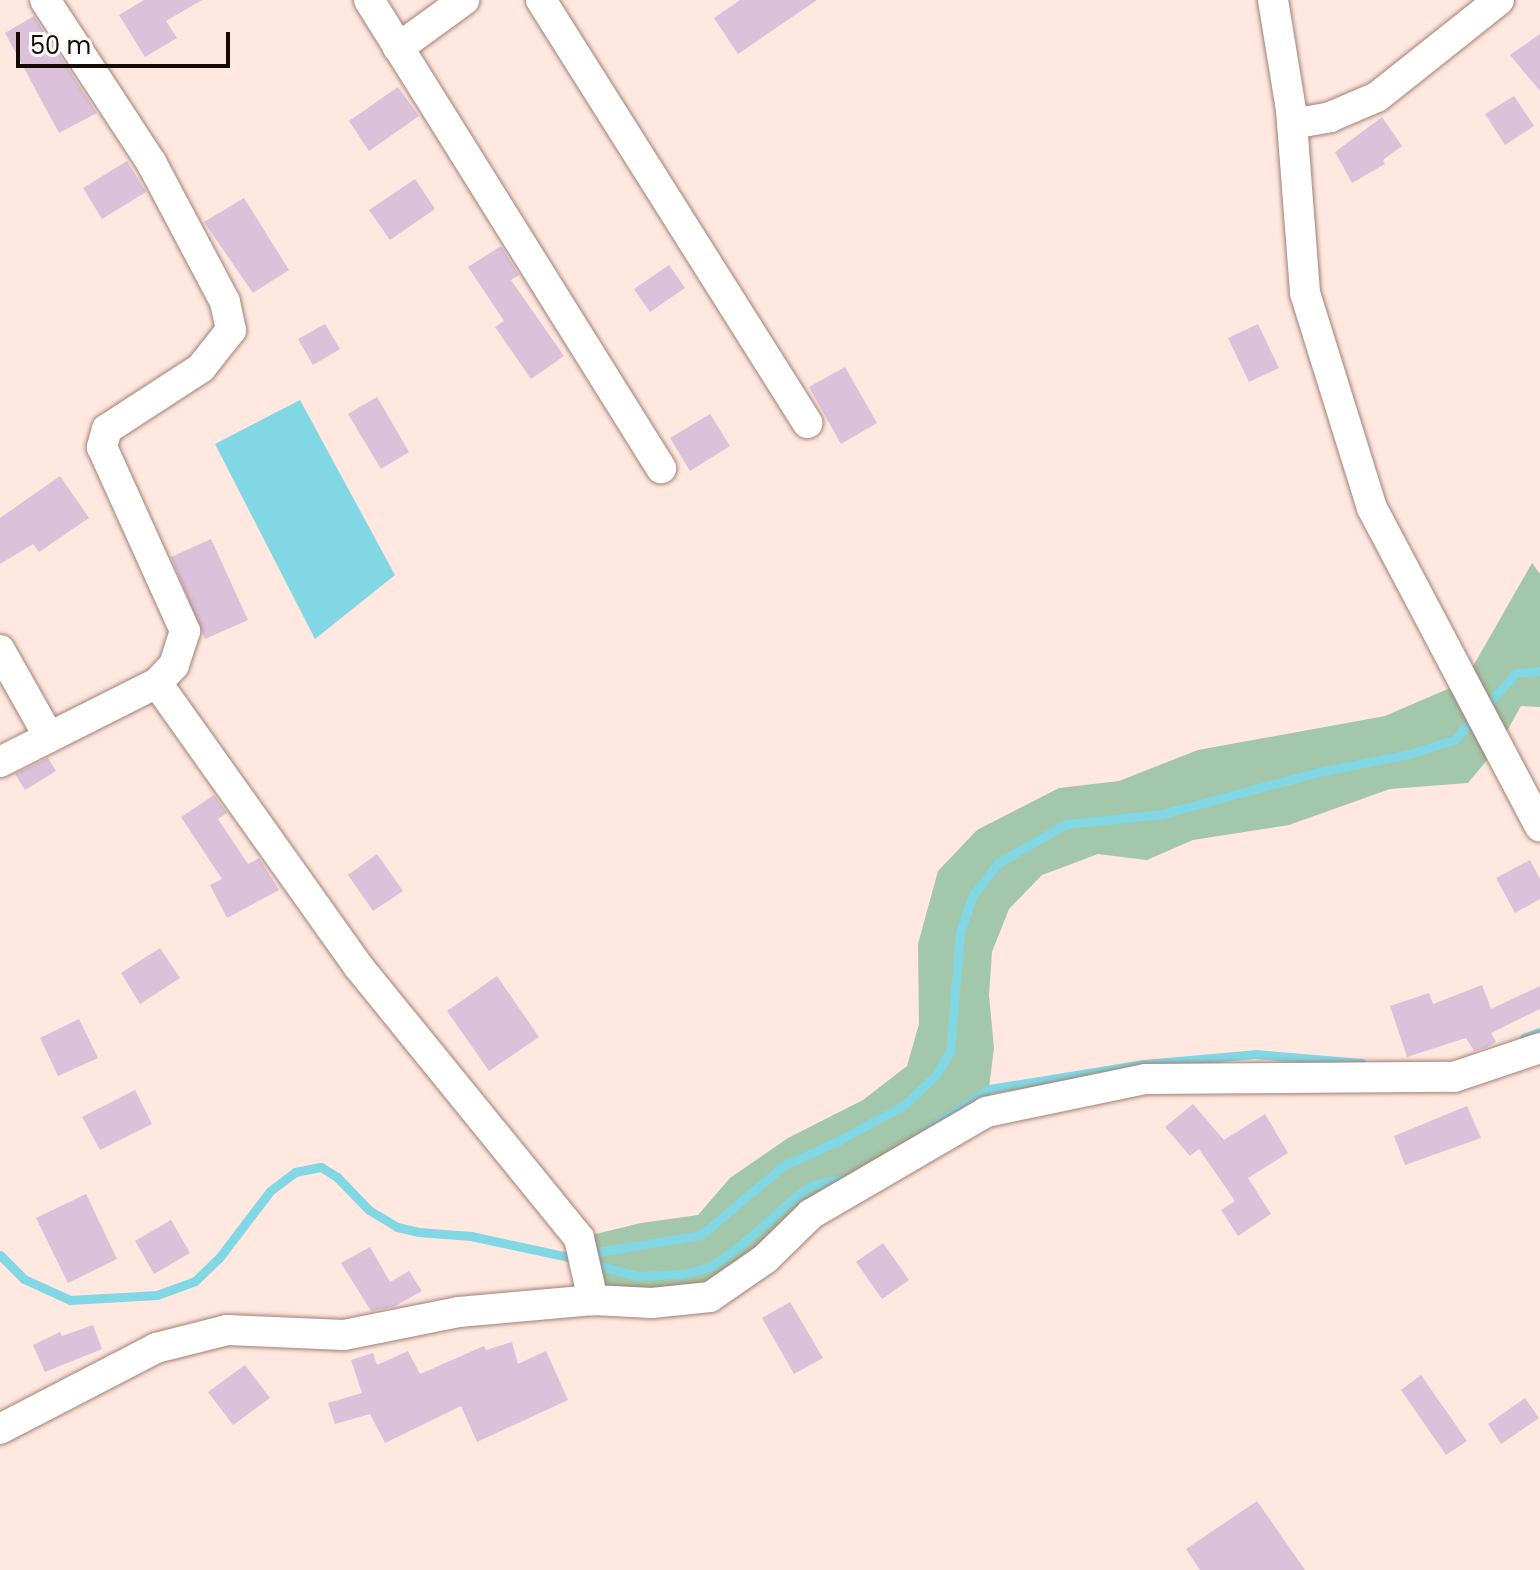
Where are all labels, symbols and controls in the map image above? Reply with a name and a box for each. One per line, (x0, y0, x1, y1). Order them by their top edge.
scale bar (20, 16, 234, 66)
text: 50 m (30, 29, 91, 62)

